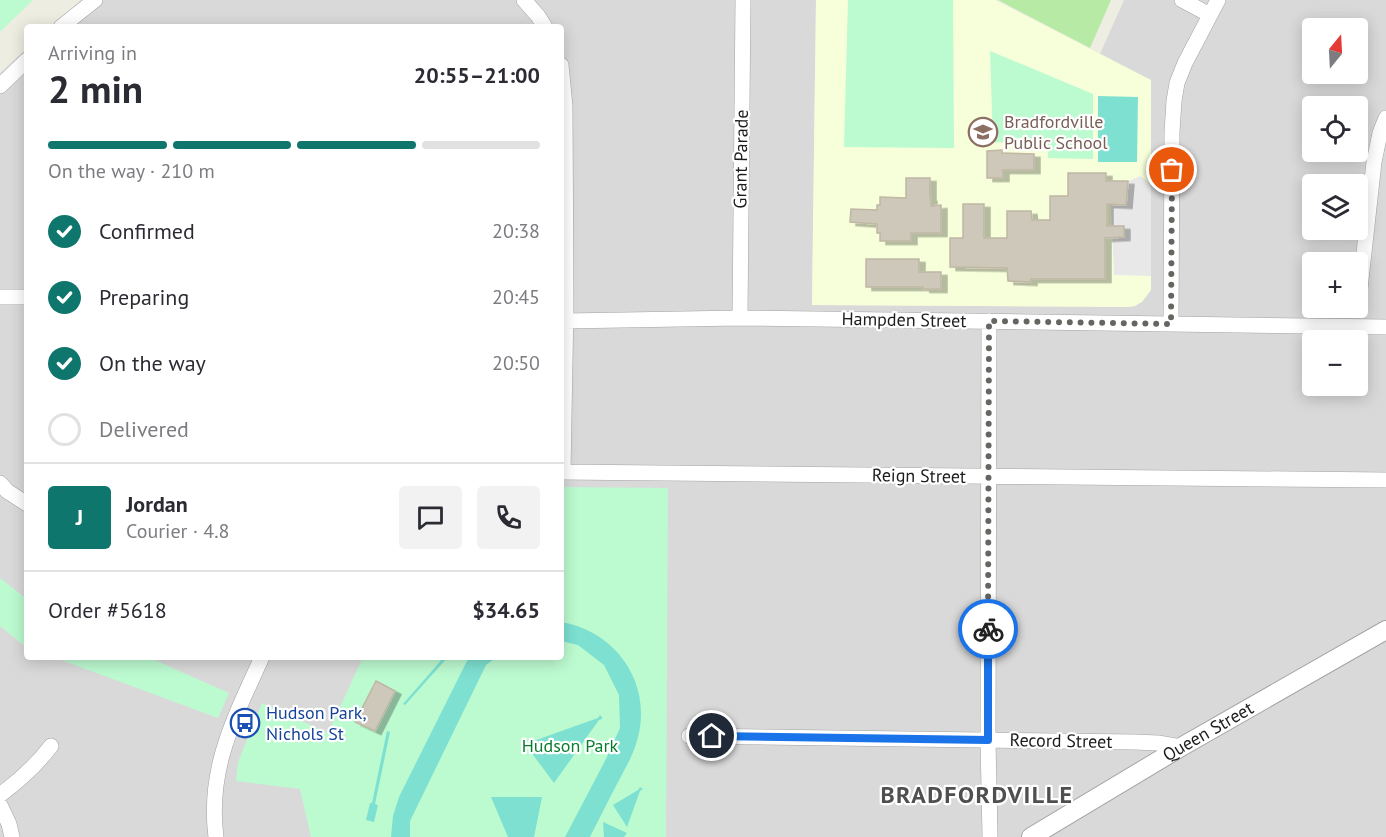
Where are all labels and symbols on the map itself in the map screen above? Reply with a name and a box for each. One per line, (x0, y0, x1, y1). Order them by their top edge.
north arrow (1302, 18, 1368, 84)
street label: Grant Parade (728, 109, 753, 209)
place label: Bradfordville Public School (1004, 110, 1108, 154)
school or university icon: Bradfordville Public School (967, 116, 999, 148)
pin (1146, 144, 1197, 195)
street label: Hampden Street (841, 307, 967, 332)
street label: Reign Street (872, 463, 966, 488)
courier (958, 599, 1018, 659)
street label: Queen Street (1158, 696, 1257, 766)
place label: Hudson Park, Nichols St (266, 701, 367, 745)
bus stop icon: Hudson Park, Nichols St (229, 707, 261, 739)
pin (686, 710, 737, 761)
street label: Record Street (1009, 728, 1113, 753)
park label: Hudson Park (522, 734, 619, 757)
district label: BRADFORDVILLE (880, 779, 1074, 810)

